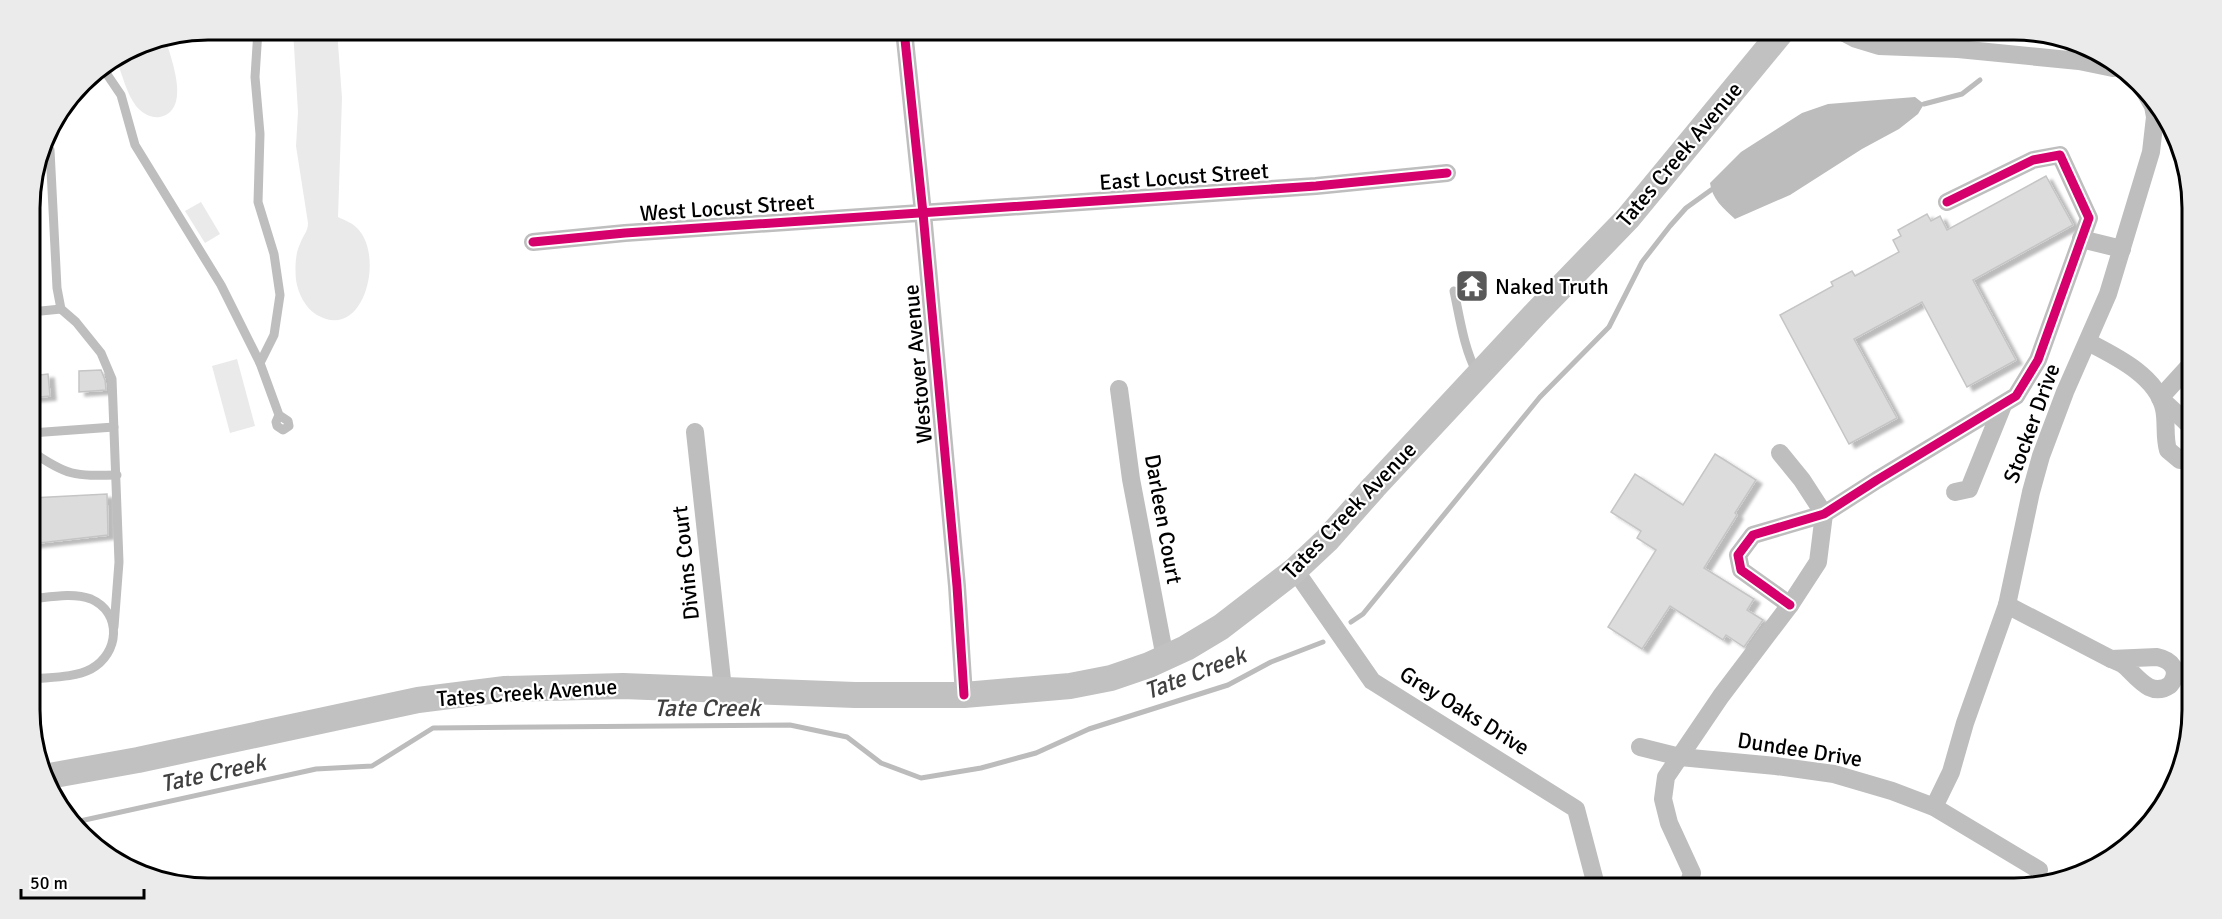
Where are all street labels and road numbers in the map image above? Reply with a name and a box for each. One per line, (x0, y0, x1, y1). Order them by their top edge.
street label: Tates Creek Avenue (1611, 76, 1748, 232)
street label: East Locust Street (1098, 157, 1270, 196)
street label: West Locust Street (639, 188, 816, 227)
street label: Westover Avenue (897, 283, 938, 445)
street label: Stocker Drive (1997, 360, 2066, 487)
street label: Tates Creek Avenue (1277, 436, 1422, 585)
street label: Darleen Court (1139, 452, 1188, 586)
street label: Divins Court (666, 504, 705, 622)
street label: Grey Oaks Drive (1395, 660, 1535, 761)
street label: Tates Creek Avenue (436, 673, 618, 712)
street label: Dundee Drive (1736, 726, 1864, 773)

